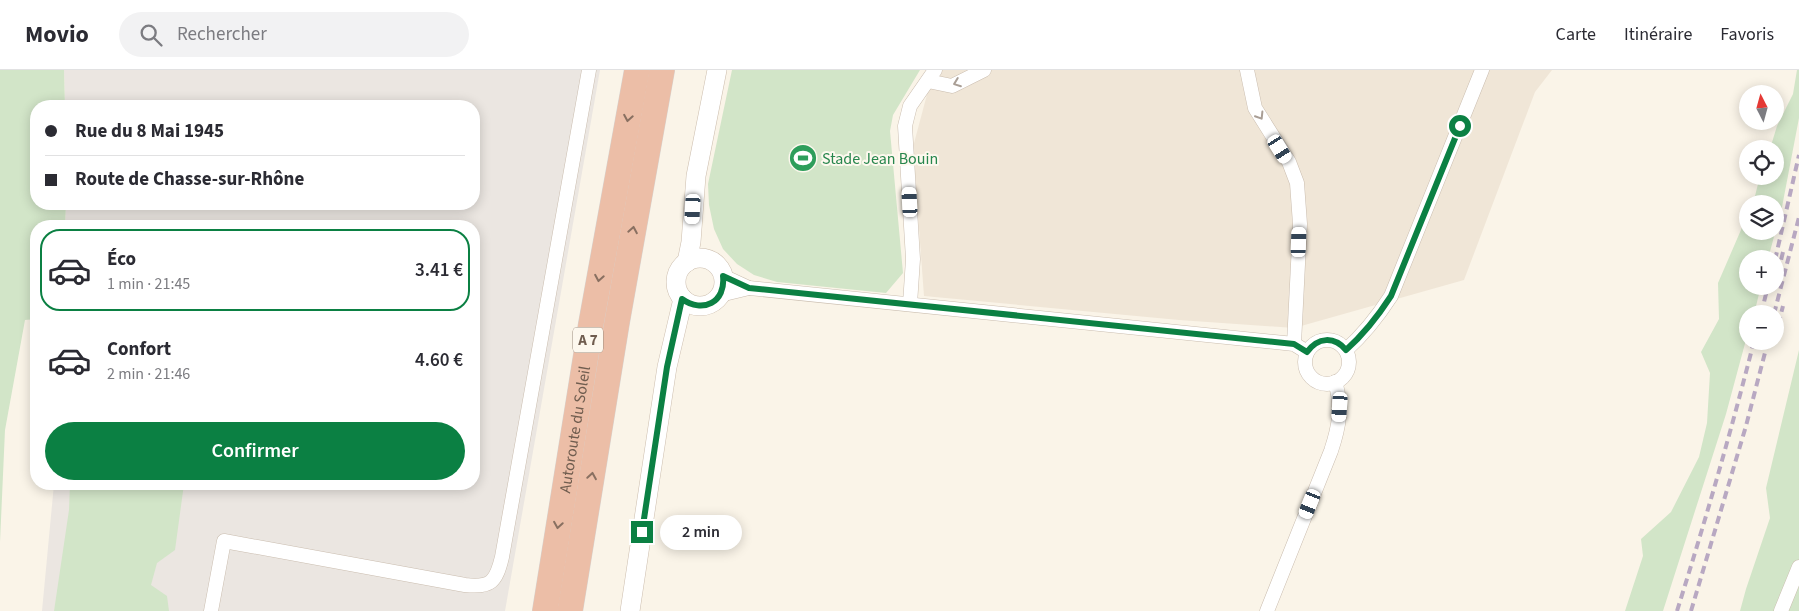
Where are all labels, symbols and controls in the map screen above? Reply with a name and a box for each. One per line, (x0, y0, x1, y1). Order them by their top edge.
search box (119, 12, 469, 57)
text: Movio (25, 17, 89, 52)
icon: search (137, 21, 165, 49)
text: Rechercher (177, 21, 267, 48)
text: Carte (1556, 22, 1596, 47)
text: Itinéraire (1624, 22, 1692, 47)
text: Favoris (1720, 22, 1774, 47)
one-way arrow (953, 77, 962, 87)
north arrow (1739, 85, 1784, 130)
map controls (1739, 85, 1784, 350)
one-way arrow (1254, 111, 1263, 120)
one-way arrow (623, 114, 633, 122)
route start (1449, 115, 1471, 137)
text: Rue du 8 Mai 1945 (75, 118, 224, 145)
car (1265, 132, 1294, 166)
button: locate (1739, 140, 1784, 185)
sports icon: Stade Jean Bouin (788, 143, 818, 173)
place label: Stade Jean Bouin (822, 148, 938, 170)
text: Route de Chasse-sur-Rhône (75, 166, 304, 193)
car (901, 187, 918, 217)
car (684, 194, 701, 224)
button: layers (1739, 195, 1784, 240)
one-way arrow (628, 226, 638, 234)
car (1290, 227, 1307, 257)
text: Éco (107, 246, 136, 273)
icon: car (47, 248, 92, 293)
button: + (1739, 250, 1784, 295)
text: 3.41 € (415, 257, 463, 284)
text: 1 min · 21:45 (107, 273, 190, 295)
one-way arrow (594, 273, 604, 282)
button: − (1739, 305, 1784, 350)
road number: A 7 (573, 328, 603, 352)
text: Confort (107, 336, 171, 363)
icon: car (47, 338, 92, 383)
text: 4.60 € (415, 347, 463, 374)
text: 2 min · 21:46 (107, 363, 190, 385)
street label: Autoroute du Soleil (554, 364, 596, 495)
car (1331, 392, 1348, 422)
button: Confirmer (45, 422, 465, 480)
one-way arrow (586, 472, 597, 480)
car (1297, 487, 1322, 521)
callout: 2 min (660, 514, 742, 550)
one-way arrow (554, 520, 564, 529)
route end (631, 521, 653, 543)
text: 2 min (682, 521, 720, 543)

